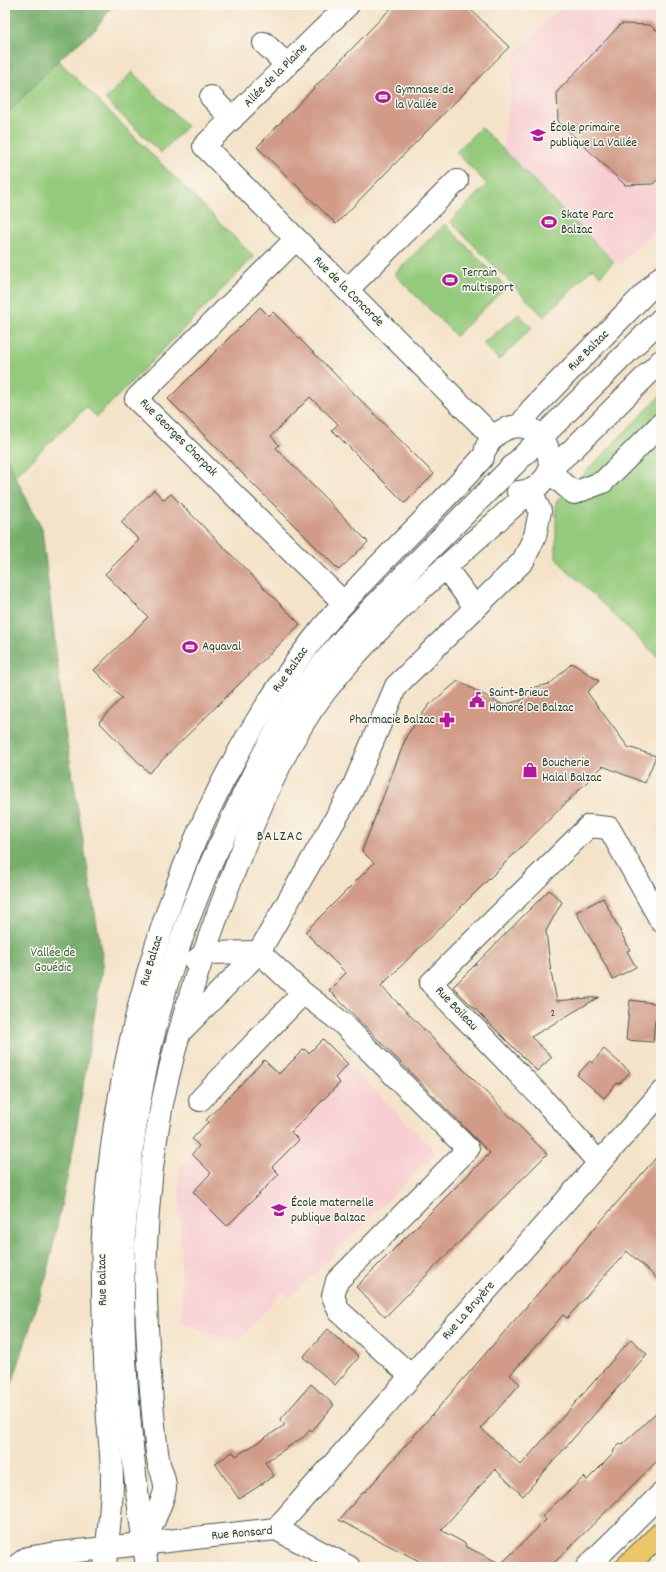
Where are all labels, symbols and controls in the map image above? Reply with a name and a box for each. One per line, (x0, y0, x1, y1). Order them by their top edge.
street label: Allée de la Plaine (240, 39, 313, 112)
place label: Gymnase de la Vallée (395, 81, 454, 115)
sports icon: Gymnase de la Vallée (374, 88, 392, 106)
place label: École primaire publique La Vallée (550, 119, 637, 153)
school or university icon: École primaire publique La Vallée (529, 126, 547, 144)
place label: Skate Parc Balzac (561, 206, 614, 240)
sports icon: Skate Parc Balzac (540, 213, 558, 231)
street label: Rue de la Concorde (308, 252, 388, 332)
place label: Terrain multisport (462, 264, 514, 298)
sports icon: Terrain multisport (441, 271, 459, 289)
street label: Rue Balzac (564, 326, 614, 376)
street label: Rue Georges Charpak (134, 394, 222, 482)
sports icon: Aquaval (181, 638, 199, 656)
place label: Aquaval (202, 638, 241, 657)
street label: Rue Balzac (268, 643, 314, 697)
place label: Saint-Brieuc Honoré De Balzac (489, 684, 574, 718)
public building icon: Saint-Brieuc Honoré De Balzac (468, 691, 486, 709)
place label: Pharmacie Balzac (349, 711, 435, 730)
pharmacy icon: Pharmacie Balzac (438, 711, 456, 729)
place label: Boucherie Halal Balzac (542, 754, 602, 788)
shop icon: Boucherie Halal Balzac (521, 761, 539, 779)
district label: BALZAC (257, 827, 303, 847)
street label: Rue Balzac (135, 933, 169, 989)
park label: Vallée de Gouédic (31, 944, 76, 978)
street label: Rue Boileau (430, 982, 482, 1036)
house number: 2 (551, 1006, 556, 1022)
place label: École maternelle publique Balzac (291, 1194, 374, 1228)
school or university icon: École maternelle publique Balzac (270, 1201, 288, 1219)
street label: Rue Balzac (93, 1254, 113, 1306)
street label: Rue La Bruyère (438, 1277, 500, 1345)
street label: Rue Ronsard (211, 1522, 273, 1546)

